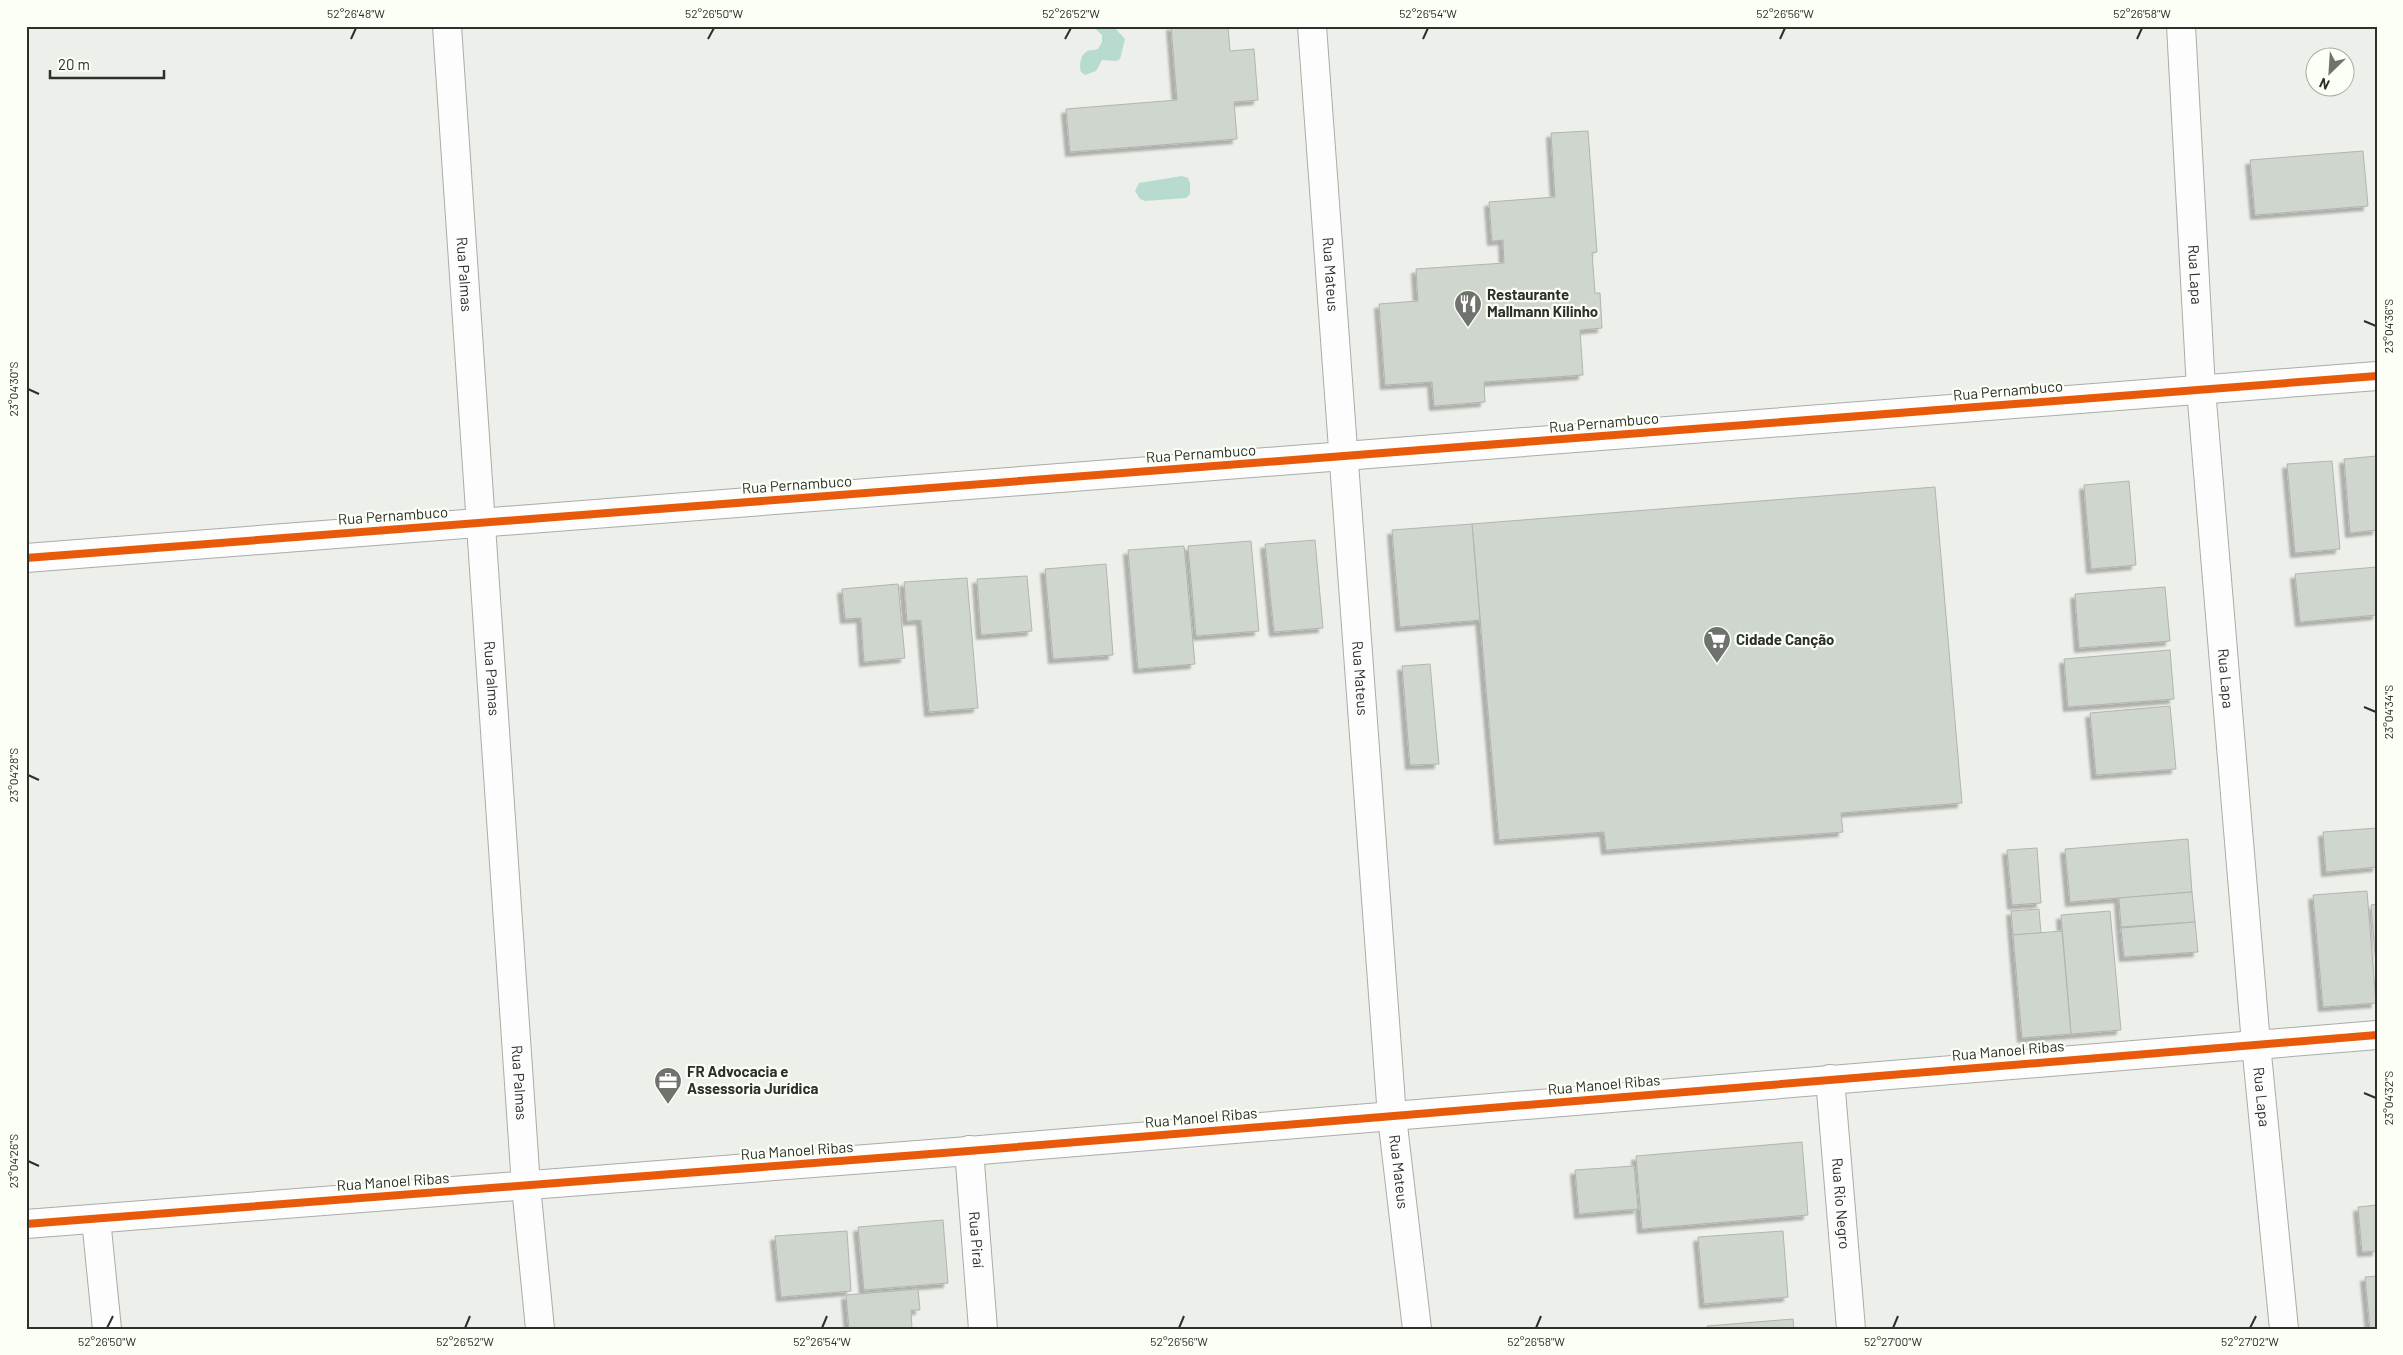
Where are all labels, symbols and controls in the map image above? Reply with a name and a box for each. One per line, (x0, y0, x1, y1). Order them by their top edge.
text: 52°26'48"W (327, 6, 385, 20)
text: 52°26'50"W (685, 6, 743, 20)
text: 52°26'52"W (1042, 6, 1100, 20)
text: 52°26'54"W (1399, 6, 1457, 20)
text: 52°26'56"W (1756, 6, 1814, 20)
text: 52°26'58"W (2113, 6, 2171, 20)
scale bar (50, 48, 164, 80)
north arrow (2306, 48, 2356, 98)
text: 20 m (58, 55, 90, 73)
text: N (2316, 75, 2332, 94)
street label: Rua Palmas (453, 236, 476, 312)
street label: Rua Mateus (1319, 236, 1343, 312)
street label: Rua Lapa (2185, 244, 2206, 305)
place label: Restaurante Mallmann Kilinho (1487, 285, 1598, 320)
restaurant icon: Restaurante Mallmann Kilinho (1453, 289, 1483, 328)
text: 23°04'36"S (2381, 299, 2395, 353)
text: 23°04'30"S (6, 361, 20, 417)
street label: Rua Pernambuco (1952, 376, 2064, 404)
street label: Rua Pernambuco (1548, 408, 1660, 436)
street label: Rua Pernambuco (1145, 440, 1257, 466)
street label: Rua Pernambuco (741, 471, 853, 497)
street label: Rua Pernambuco (337, 502, 449, 528)
supermarket icon: Cidade Canção (1702, 625, 1732, 664)
place label: Cidade Canção (1736, 630, 1834, 648)
street label: Rua Palmas (481, 640, 504, 717)
street label: Rua Mateus (1349, 640, 1373, 716)
street label: Rua Lapa (2215, 648, 2238, 709)
text: 23°04'34"S (2381, 685, 2395, 739)
text: 23°04'28"S (6, 748, 20, 802)
street label: Rua Manoel Ribas (1951, 1036, 2065, 1064)
street label: Rua Palmas (508, 1044, 531, 1121)
place label: FR Advocacia e Assessoria Jurídica (687, 1062, 818, 1097)
office icon: FR Advocacia e Assessoria Jurídica (653, 1066, 683, 1105)
street label: Rua Lapa (2250, 1066, 2274, 1128)
street label: Rua Manoel Ribas (1547, 1070, 1661, 1098)
text: 23°04'32"S (2381, 1071, 2395, 1125)
street label: Rua Manoel Ribas (1144, 1103, 1258, 1131)
street label: Rua Mateus (1386, 1133, 1413, 1210)
text: 23°04'26"S (6, 1134, 20, 1188)
street label: Rua Manoel Ribas (740, 1137, 854, 1163)
street label: Rua Rio Negro (1829, 1157, 1854, 1250)
street label: Rua Manoel Ribas (336, 1168, 450, 1194)
street label: Rua Piraí (966, 1211, 988, 1269)
text: 52°26'50"W (78, 1334, 136, 1348)
text: 52°26'52"W (436, 1334, 494, 1348)
text: 52°26'54"W (793, 1334, 851, 1348)
text: 52°26'56"W (1150, 1334, 1208, 1348)
text: 52°26'58"W (1507, 1334, 1565, 1348)
text: 52°27'00"W (1864, 1334, 1923, 1348)
text: 52°27'02"W (2221, 1334, 2279, 1348)

